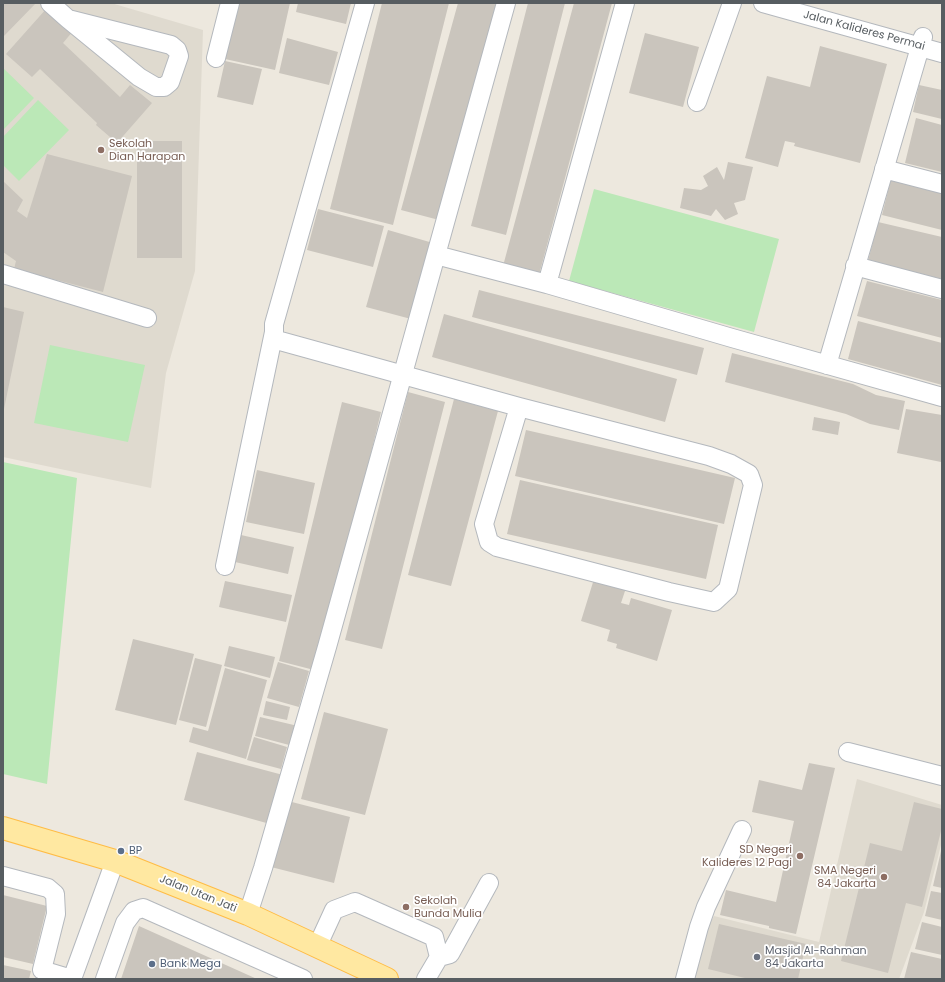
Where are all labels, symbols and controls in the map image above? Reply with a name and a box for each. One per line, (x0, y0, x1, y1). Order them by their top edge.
street label: Jalan Kalideres Permai (802, 8, 926, 54)
place label: Sekolah Dian Harapan (109, 137, 185, 163)
marker: Sekolah Dian Harapan (96, 145, 106, 155)
place label: SD Negeri Kalideres 12 Pagi (702, 843, 792, 869)
place label: BP (129, 844, 142, 858)
marker: BP (116, 846, 126, 856)
marker: SD Negeri Kalideres 12 Pagi (795, 851, 805, 861)
place label: SMA Negeri 84 Jakarta (814, 864, 876, 890)
street label: Jalan Utan Jati (157, 872, 239, 916)
marker: SMA Negeri 84 Jakarta (879, 872, 889, 882)
place label: Sekolah Bunda Mulia (414, 894, 482, 920)
marker: Sekolah Bunda Mulia (401, 902, 411, 912)
place label: Masjid Al-Rahman 84 Jakarta (765, 944, 867, 970)
marker: Masjid Al-Rahman 84 Jakarta (752, 952, 762, 962)
place label: Bank Mega (160, 957, 221, 971)
marker: Bank Mega (147, 959, 157, 969)

